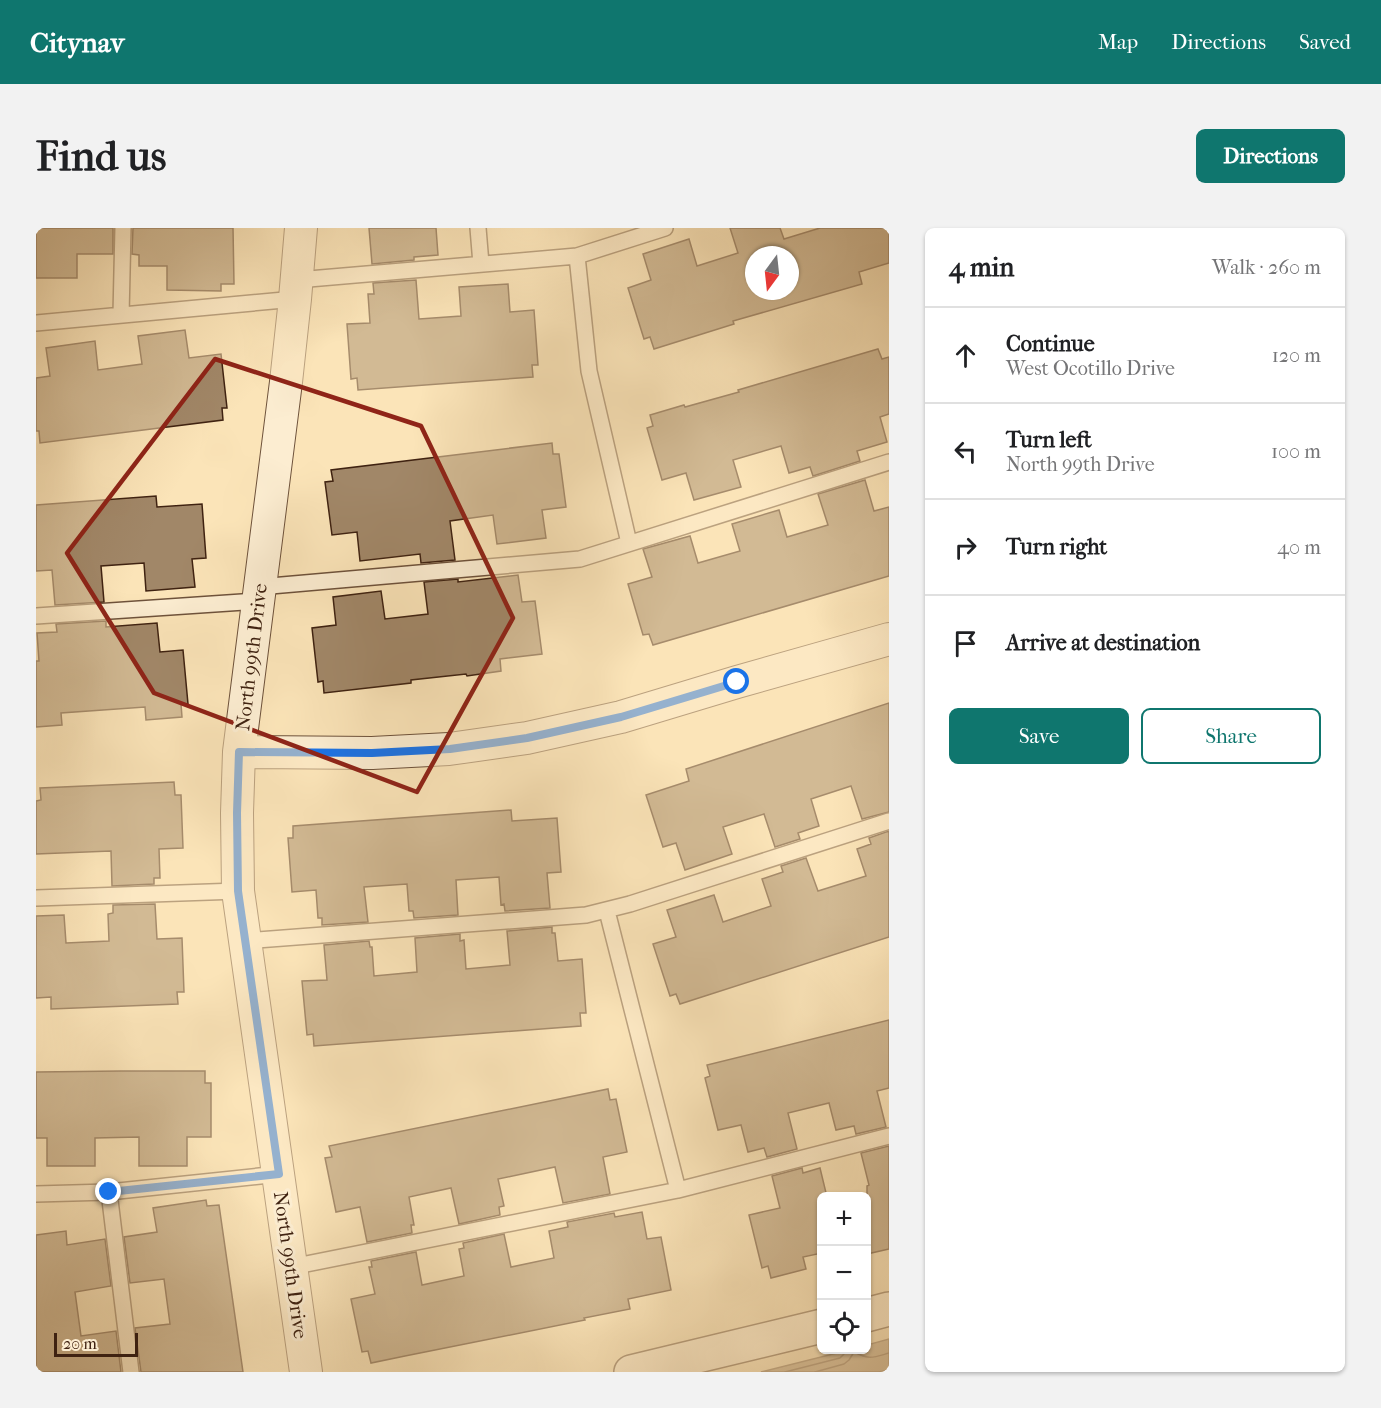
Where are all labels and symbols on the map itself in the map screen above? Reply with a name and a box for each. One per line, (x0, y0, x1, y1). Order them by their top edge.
north arrow (745, 246, 799, 300)
street label: North 99th Drive (231, 582, 272, 732)
route start (723, 668, 749, 694)
route end (95, 1178, 121, 1204)
street label: North 99th Drive (269, 1190, 312, 1340)
scale bar (54, 1330, 138, 1358)

